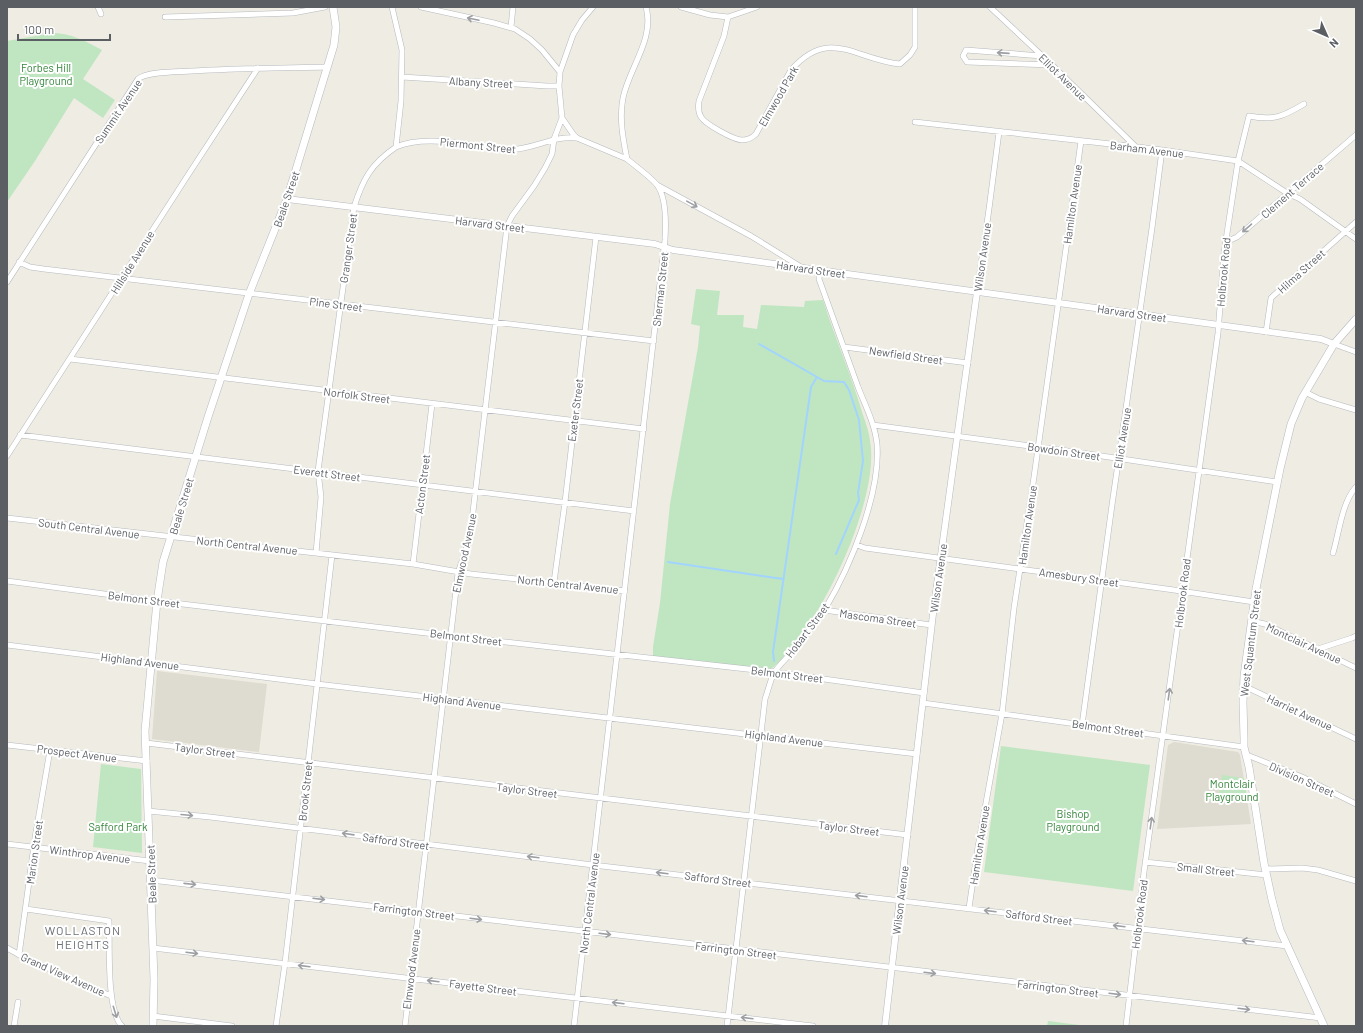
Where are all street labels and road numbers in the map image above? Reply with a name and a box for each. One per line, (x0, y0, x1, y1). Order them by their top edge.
street label: Elliot Avenue (1036, 51, 1090, 103)
street label: Elmwood Park (755, 63, 801, 129)
street label: Albany Street (449, 74, 513, 90)
street label: Summit Avenue (92, 76, 144, 146)
street label: Piermont Street (439, 135, 517, 155)
street label: Barham Avenue (1109, 138, 1185, 160)
street label: Clement Terrace (1258, 159, 1326, 221)
street label: Hamilton Avenue (1060, 163, 1084, 245)
street label: Beale Street (270, 169, 302, 229)
street label: Granger Street (337, 212, 359, 284)
street label: Harvard Street (454, 213, 526, 235)
street label: Wilson Avenue (971, 222, 993, 292)
street label: Hillside Avenue (107, 228, 157, 296)
street label: Holbrook Road (1213, 237, 1233, 307)
street label: Hilma Street (1275, 246, 1327, 296)
street label: Sherman Street (650, 251, 670, 327)
street label: Harvard Street (775, 258, 847, 280)
street label: Pine Street (309, 294, 363, 314)
street label: Harvard Street (1096, 302, 1168, 324)
street label: Newfield Street (868, 343, 944, 367)
street label: Exeter Street (565, 378, 585, 442)
street label: Norfolk Street (323, 384, 391, 406)
street label: Elliot Avenue (1111, 406, 1133, 469)
street label: Bowdoin Street (1027, 439, 1101, 463)
street label: Acton Street (412, 453, 432, 515)
street label: Everett Street (293, 462, 361, 484)
street label: Beale Street (166, 476, 196, 536)
street label: Hamilton Avenue (1015, 484, 1039, 566)
street label: Elmwood Avenue (449, 512, 479, 594)
street label: South Central Avenue (37, 515, 141, 541)
street label: North Central Avenue (196, 533, 298, 557)
street label: Wilson Avenue (927, 543, 949, 613)
street label: Holbrook Road (1171, 558, 1193, 628)
street label: Amesbury Street (1038, 565, 1120, 589)
street label: North Central Avenue (517, 572, 619, 596)
street label: Belmont Street (107, 588, 181, 610)
street label: West Squantum Street (1237, 589, 1263, 697)
street label: Hobart Street (782, 600, 832, 660)
street label: Mascoma Street (839, 606, 917, 630)
street label: Montclair Avenue (1264, 620, 1344, 666)
street label: Belmont Street (429, 626, 503, 648)
street label: Highland Avenue (100, 650, 180, 672)
street label: Belmont Street (750, 663, 824, 685)
street label: Highland Avenue (422, 690, 502, 712)
street label: Harriet Avenue (1265, 691, 1335, 733)
street label: Belmont Street (1071, 717, 1145, 739)
street label: Highland Avenue (744, 727, 824, 749)
street label: Taylor Street (174, 740, 236, 760)
street label: Prospect Avenue (36, 742, 118, 764)
street label: Division Street (1267, 759, 1337, 799)
street label: Brook Street (295, 760, 315, 822)
street label: Taylor Street (496, 780, 558, 800)
street label: Hamilton Avenue (966, 804, 992, 886)
street label: Taylor Street (818, 818, 880, 838)
street label: Marion Street (23, 819, 45, 885)
street label: Safford Street (362, 830, 430, 852)
street label: Winthrop Avenue (49, 843, 131, 865)
street label: Beale Street (143, 844, 159, 904)
street label: North Central Avenue (576, 852, 602, 954)
street label: Small Street (1176, 859, 1236, 879)
street label: Wilson Avenue (889, 865, 911, 935)
street label: Safford Street (684, 868, 752, 890)
street label: Holbrook Road (1128, 879, 1150, 949)
street label: Farrington Street (372, 900, 456, 922)
street label: Safford Street (1005, 906, 1073, 928)
street label: Elmwood Avenue (400, 928, 422, 1010)
street label: Farrington Street (694, 939, 778, 961)
street label: Grand View Avenue (19, 950, 107, 998)
street label: Fayette Street (448, 976, 518, 998)
street label: Farrington Street (1016, 977, 1100, 999)

